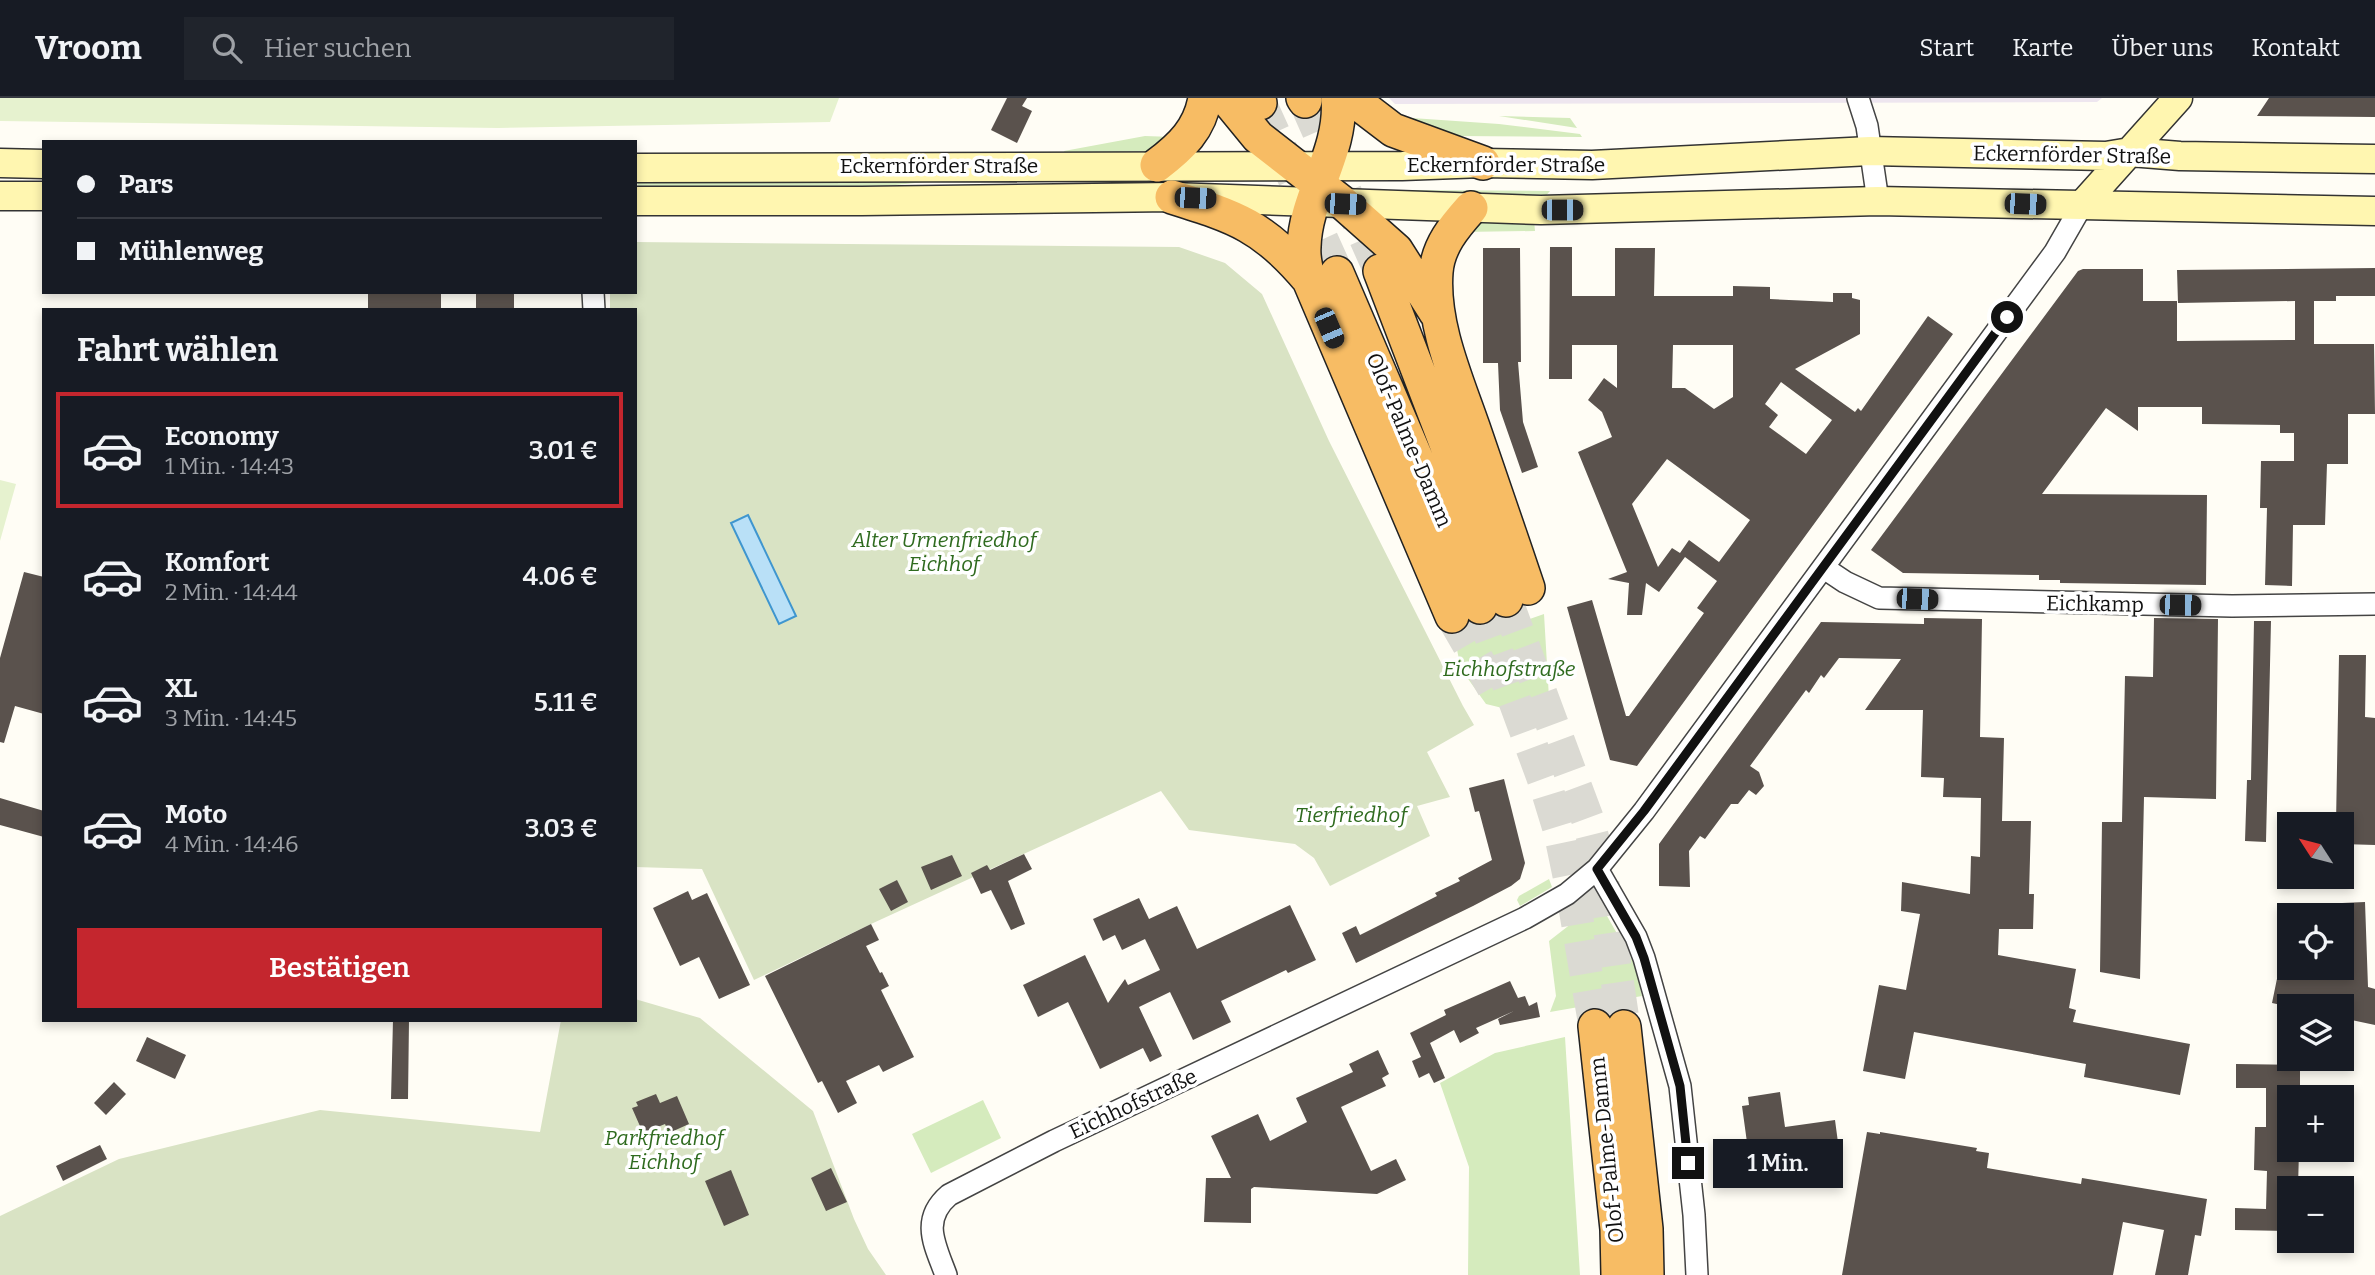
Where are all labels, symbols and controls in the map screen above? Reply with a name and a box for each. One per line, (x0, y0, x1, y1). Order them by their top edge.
search box (184, 17, 674, 80)
text: Vroom (35, 28, 142, 68)
icon: search (208, 29, 246, 67)
text: Hier suchen (264, 33, 411, 64)
text: Start (1919, 34, 1974, 62)
text: Karte (2012, 34, 2074, 62)
text: Über uns (2112, 34, 2214, 62)
text: Kontakt (2252, 34, 2340, 62)
street label: Eckernförder Straße (1973, 140, 2171, 170)
street label: Eckernförder Straße (1407, 152, 1605, 178)
street label: Eckernförder Straße (840, 153, 1038, 179)
text: Pars (119, 169, 174, 200)
car (1174, 187, 1217, 209)
car (1324, 193, 1367, 215)
car (2004, 193, 2047, 215)
car (1542, 200, 1584, 221)
text: Mühlenweg (119, 236, 264, 267)
route start (1991, 301, 2023, 333)
car (1312, 305, 1347, 351)
text: Fahrt wählen (77, 331, 278, 369)
street label: Olof-Palme-Damm (1361, 349, 1457, 531)
icon: car (81, 419, 144, 482)
text: Economy (165, 421, 279, 452)
text: 3.01 € (529, 435, 598, 466)
text: 1 Min. · 14:43 (165, 452, 294, 480)
park label: Alter Urnenfriedhof Eichhof (851, 527, 1039, 577)
icon: car (81, 545, 144, 608)
text: Komfort (165, 547, 270, 578)
text: 4.06 € (523, 561, 598, 592)
text: 2 Min. · 14:44 (165, 578, 298, 606)
car (1896, 588, 1939, 610)
street label: Eichkamp (2046, 590, 2144, 618)
car (2159, 594, 2202, 616)
park label: Eichhofstraße (1443, 656, 1576, 682)
icon: car (81, 671, 144, 734)
text: XL (165, 673, 197, 704)
text: 5.11 € (534, 687, 598, 718)
text: 3 Min. · 14:45 (165, 704, 297, 732)
icon: car (81, 797, 144, 860)
text: Moto (165, 799, 227, 830)
park label: Tierfriedhof (1295, 802, 1410, 828)
north arrow (2277, 812, 2354, 889)
map controls (2277, 812, 2354, 1253)
text: 3.03 € (525, 813, 598, 844)
text: 4 Min. · 14:46 (165, 830, 299, 858)
button: locate (2277, 903, 2354, 980)
button: Bestätigen (77, 928, 602, 1008)
button: layers (2277, 994, 2354, 1071)
street label: Olof-Palme-Damm (1584, 1056, 1630, 1244)
street label: Eichhofstraße (1065, 1063, 1201, 1145)
button: + (2277, 1085, 2354, 1162)
park label: Parkfriedhof Eichhof (605, 1125, 727, 1175)
callout: 1 Min. (1712, 1138, 1842, 1188)
route end (1672, 1147, 1704, 1179)
text: 1 Min. (1747, 1149, 1809, 1177)
button: − (2277, 1176, 2354, 1253)

